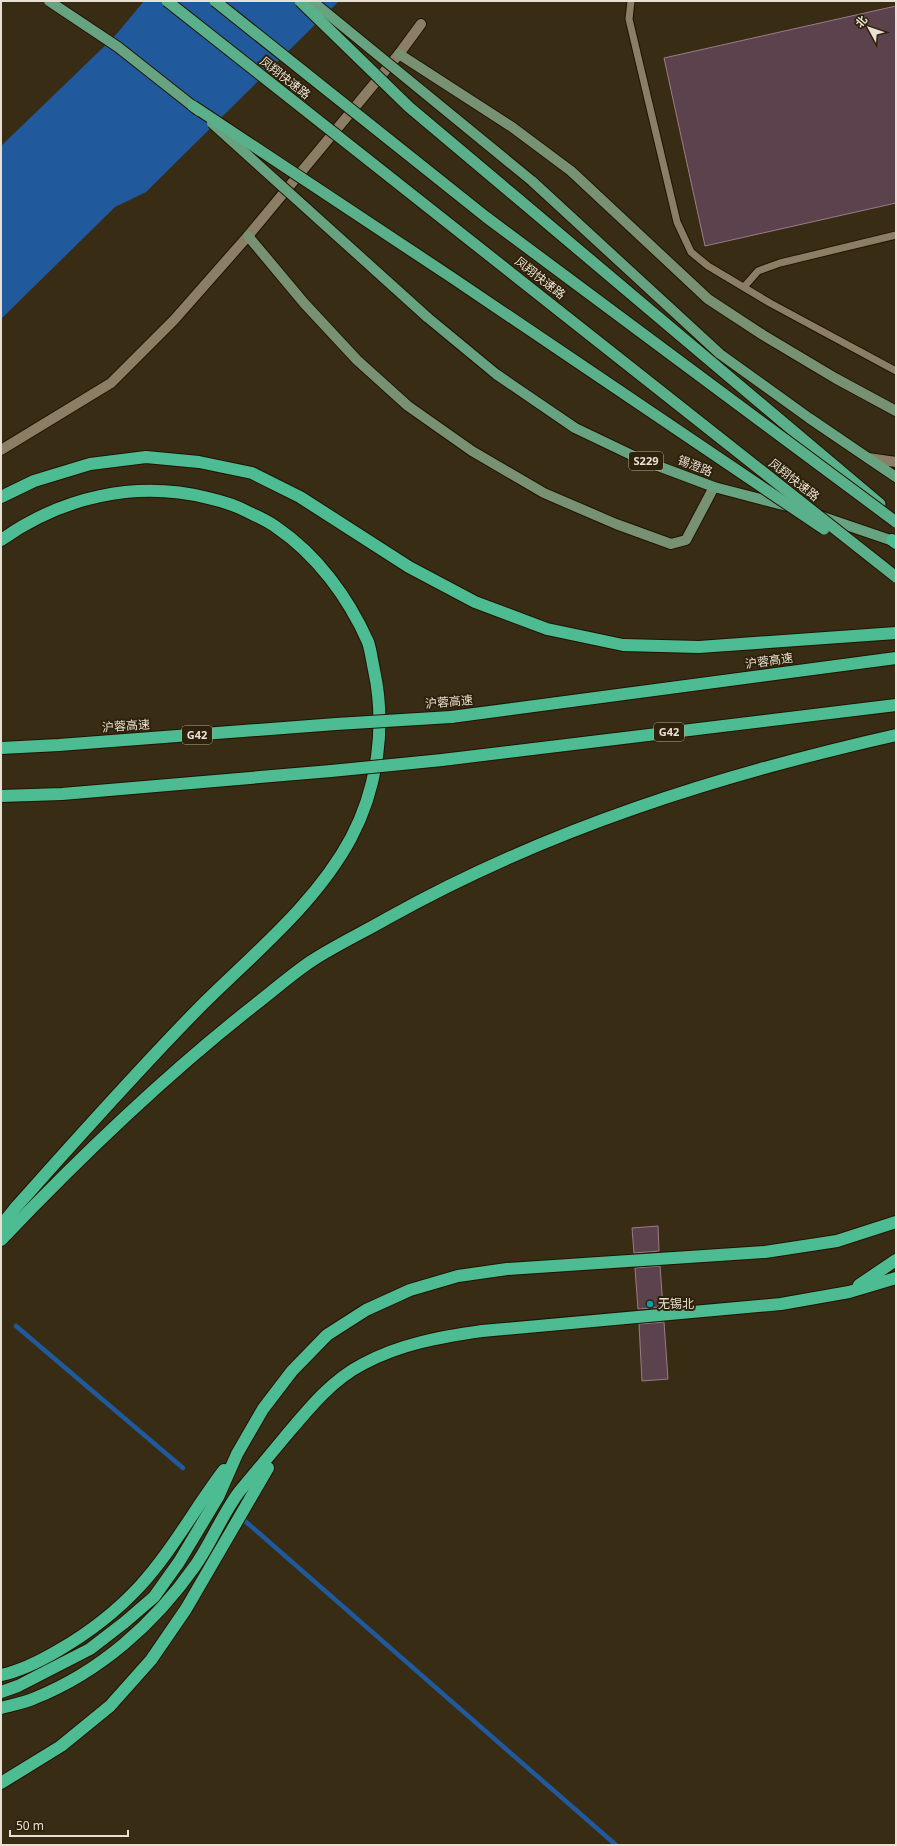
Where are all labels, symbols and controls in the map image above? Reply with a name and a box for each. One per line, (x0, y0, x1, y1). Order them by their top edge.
north arrow (849, 8, 889, 48)
text: 北 (852, 12, 870, 30)
street label: 凤翔快速路 (256, 52, 314, 103)
street label: 凤翔快速路 (511, 252, 569, 303)
street label: 锡澄路 (675, 451, 715, 480)
road number: S229 (629, 452, 663, 470)
street label: 凤翔快速路 (765, 454, 823, 505)
street label: 沪蓉高速 (744, 649, 794, 672)
street label: 沪蓉高速 (424, 691, 474, 712)
street label: 沪蓉高速 (101, 715, 151, 736)
road number: G42 (654, 723, 684, 741)
road number: G42 (182, 726, 212, 744)
place label: 无锡北 (658, 1295, 694, 1312)
marker: 无锡北 (645, 1299, 655, 1309)
scale bar (10, 1812, 128, 1838)
text: 50 m (16, 1817, 44, 1834)

